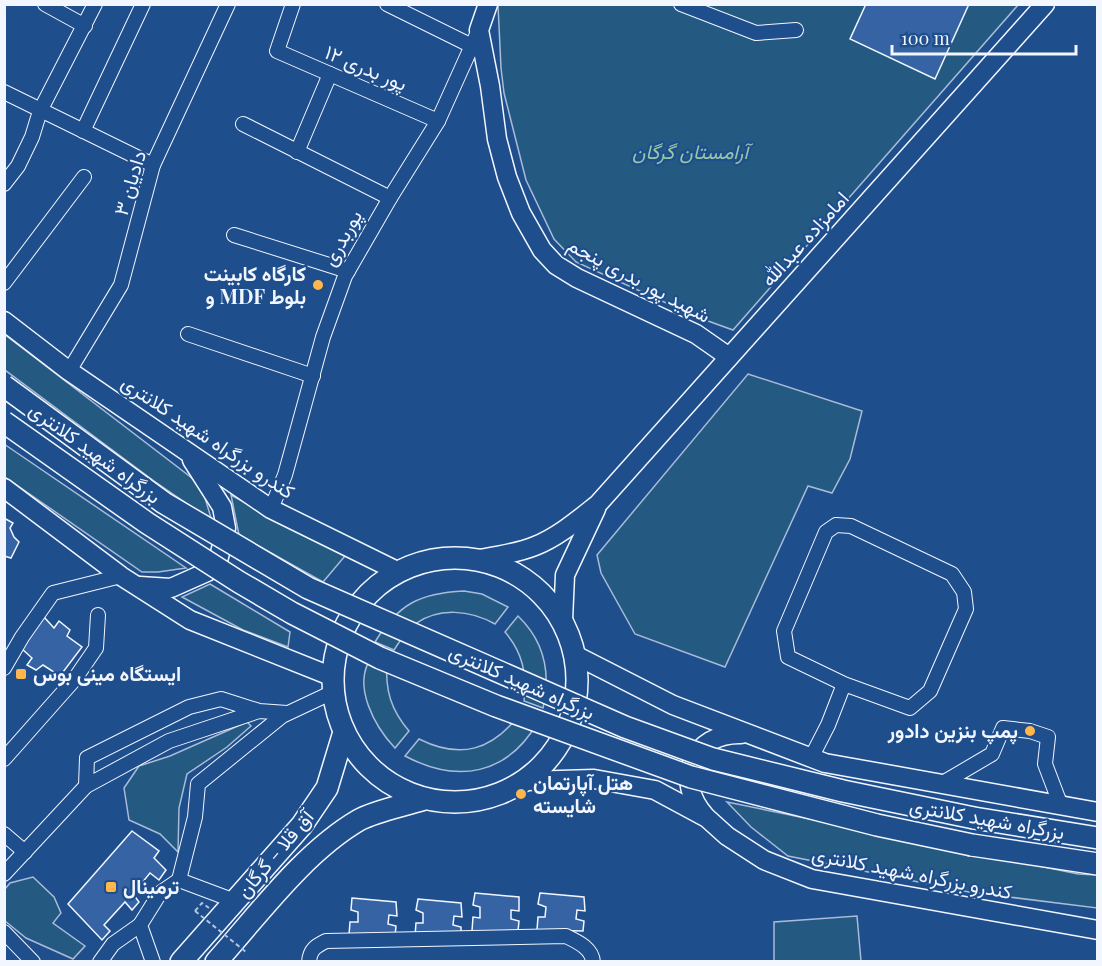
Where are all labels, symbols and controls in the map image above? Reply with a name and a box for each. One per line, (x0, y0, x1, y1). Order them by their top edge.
scale bar (892, 18, 1076, 56)
text: 100 m (901, 26, 950, 50)
street label: پور بدری ۱۲ (321, 37, 412, 98)
park label: آرامستان گرگان (632, 137, 753, 165)
street label: دادیان ۳ (106, 147, 151, 219)
street label: امامزاده عبدالله (754, 185, 855, 292)
street label: پوربدری (314, 204, 369, 271)
street label: شهید پور بدری پنجم (563, 230, 716, 330)
place label: کارگاه کابینت و MDF بلوط (204, 259, 306, 310)
marker: کارگاه کابینت و MDF بلوط (311, 278, 325, 292)
street label: کندرو بزرگراه شهید کلانتری (116, 368, 301, 505)
street label: بزرگراه شهید کلانتری (24, 395, 167, 510)
street label: بزرگراه شهید کلانتری (445, 636, 600, 726)
place label: ایستگاه مینی بوس (33, 659, 181, 687)
marker: ایستگاه مینی بوس (14, 667, 28, 681)
place label: پمپ بنزین دادور (887, 716, 1018, 745)
marker: پمپ بنزین دادور (1023, 724, 1037, 738)
place label: هتل آپارتمان شایسته (533, 768, 633, 818)
marker: هتل آپارتمان شایسته (514, 787, 528, 801)
street label: بزرگراه شهید کلانتری (908, 791, 1067, 845)
street label: آق قلا - گرگان (229, 802, 320, 903)
street label: کندرو بزرگراه شهید کلانتری (810, 839, 1015, 905)
place label: ترمینال (123, 872, 179, 900)
marker: ترمینال (104, 880, 118, 894)

